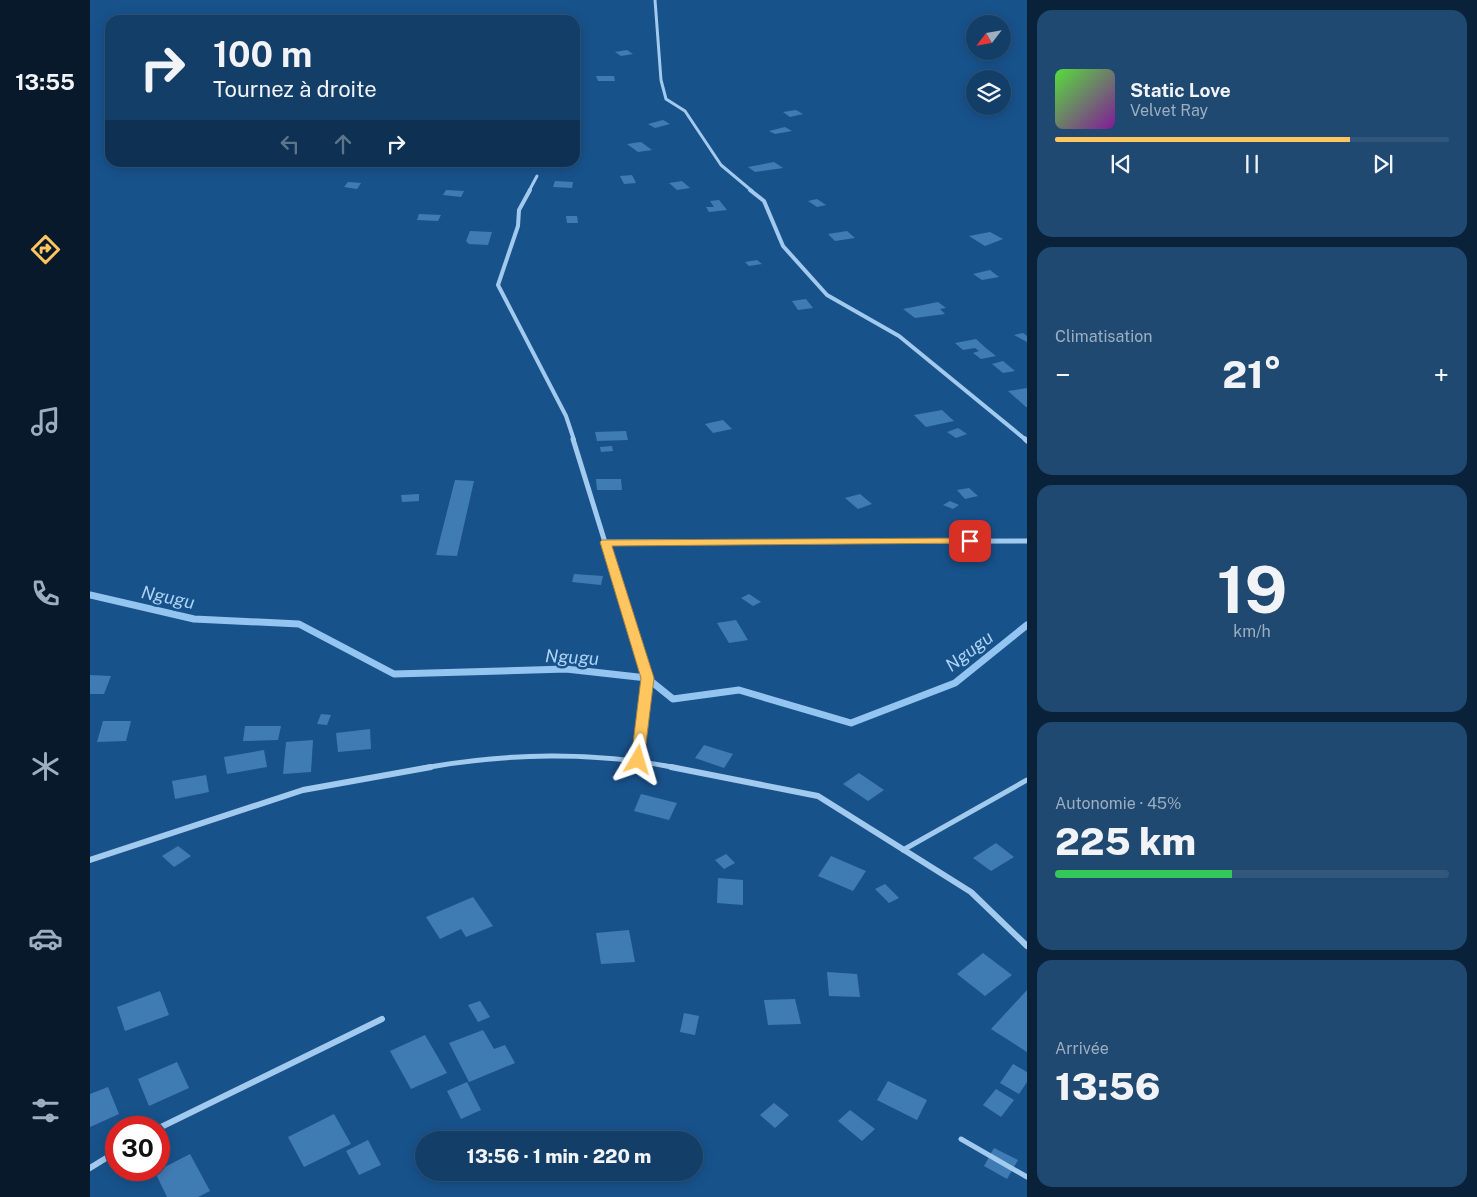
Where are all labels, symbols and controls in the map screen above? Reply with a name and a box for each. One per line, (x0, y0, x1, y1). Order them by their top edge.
north arrow (966, 15, 1011, 60)
map controls (966, 15, 1011, 115)
text: 100 m (213, 34, 312, 75)
icon: right (130, 35, 195, 100)
text: 13:55 (15, 69, 75, 95)
button: layers (966, 70, 1011, 115)
text: Tournez à droite (213, 76, 377, 102)
text: Static Love (1130, 79, 1231, 101)
text: Velvet Ray (1130, 101, 1208, 120)
icon: left (276, 130, 304, 158)
icon: ahead (329, 130, 357, 158)
icon: right (382, 130, 410, 158)
icon: previous (1107, 150, 1135, 178)
icon: pause (1238, 150, 1266, 178)
icon: next (1369, 150, 1397, 178)
icon: directions (28, 232, 63, 267)
text: Climatisation (1055, 327, 1152, 346)
text: 21° (1222, 352, 1282, 397)
text: − (1055, 358, 1071, 391)
text: + (1433, 358, 1449, 391)
icon: music (28, 404, 63, 439)
pin (949, 520, 991, 562)
icon: arrive (956, 527, 984, 555)
text: 19 (1217, 551, 1287, 628)
icon: phone (28, 576, 63, 611)
water label: Ngugu (139, 581, 197, 613)
text: km/h (1233, 622, 1271, 641)
water label: Ngugu (941, 626, 997, 676)
water label: Ngugu (544, 645, 600, 669)
position arrow (611, 733, 663, 785)
icon: climate (28, 749, 63, 784)
text: Autonomie · 45% (1055, 794, 1182, 813)
text: 225 km (1055, 819, 1196, 864)
icon: car (28, 921, 63, 956)
text: Arrivée (1055, 1039, 1109, 1058)
text: 13:56 (1055, 1064, 1161, 1109)
icon: filters (28, 1093, 63, 1128)
speed limit sign: 30 (105, 1116, 170, 1181)
text: 13:56 · 1 min · 220 m (467, 1145, 651, 1167)

